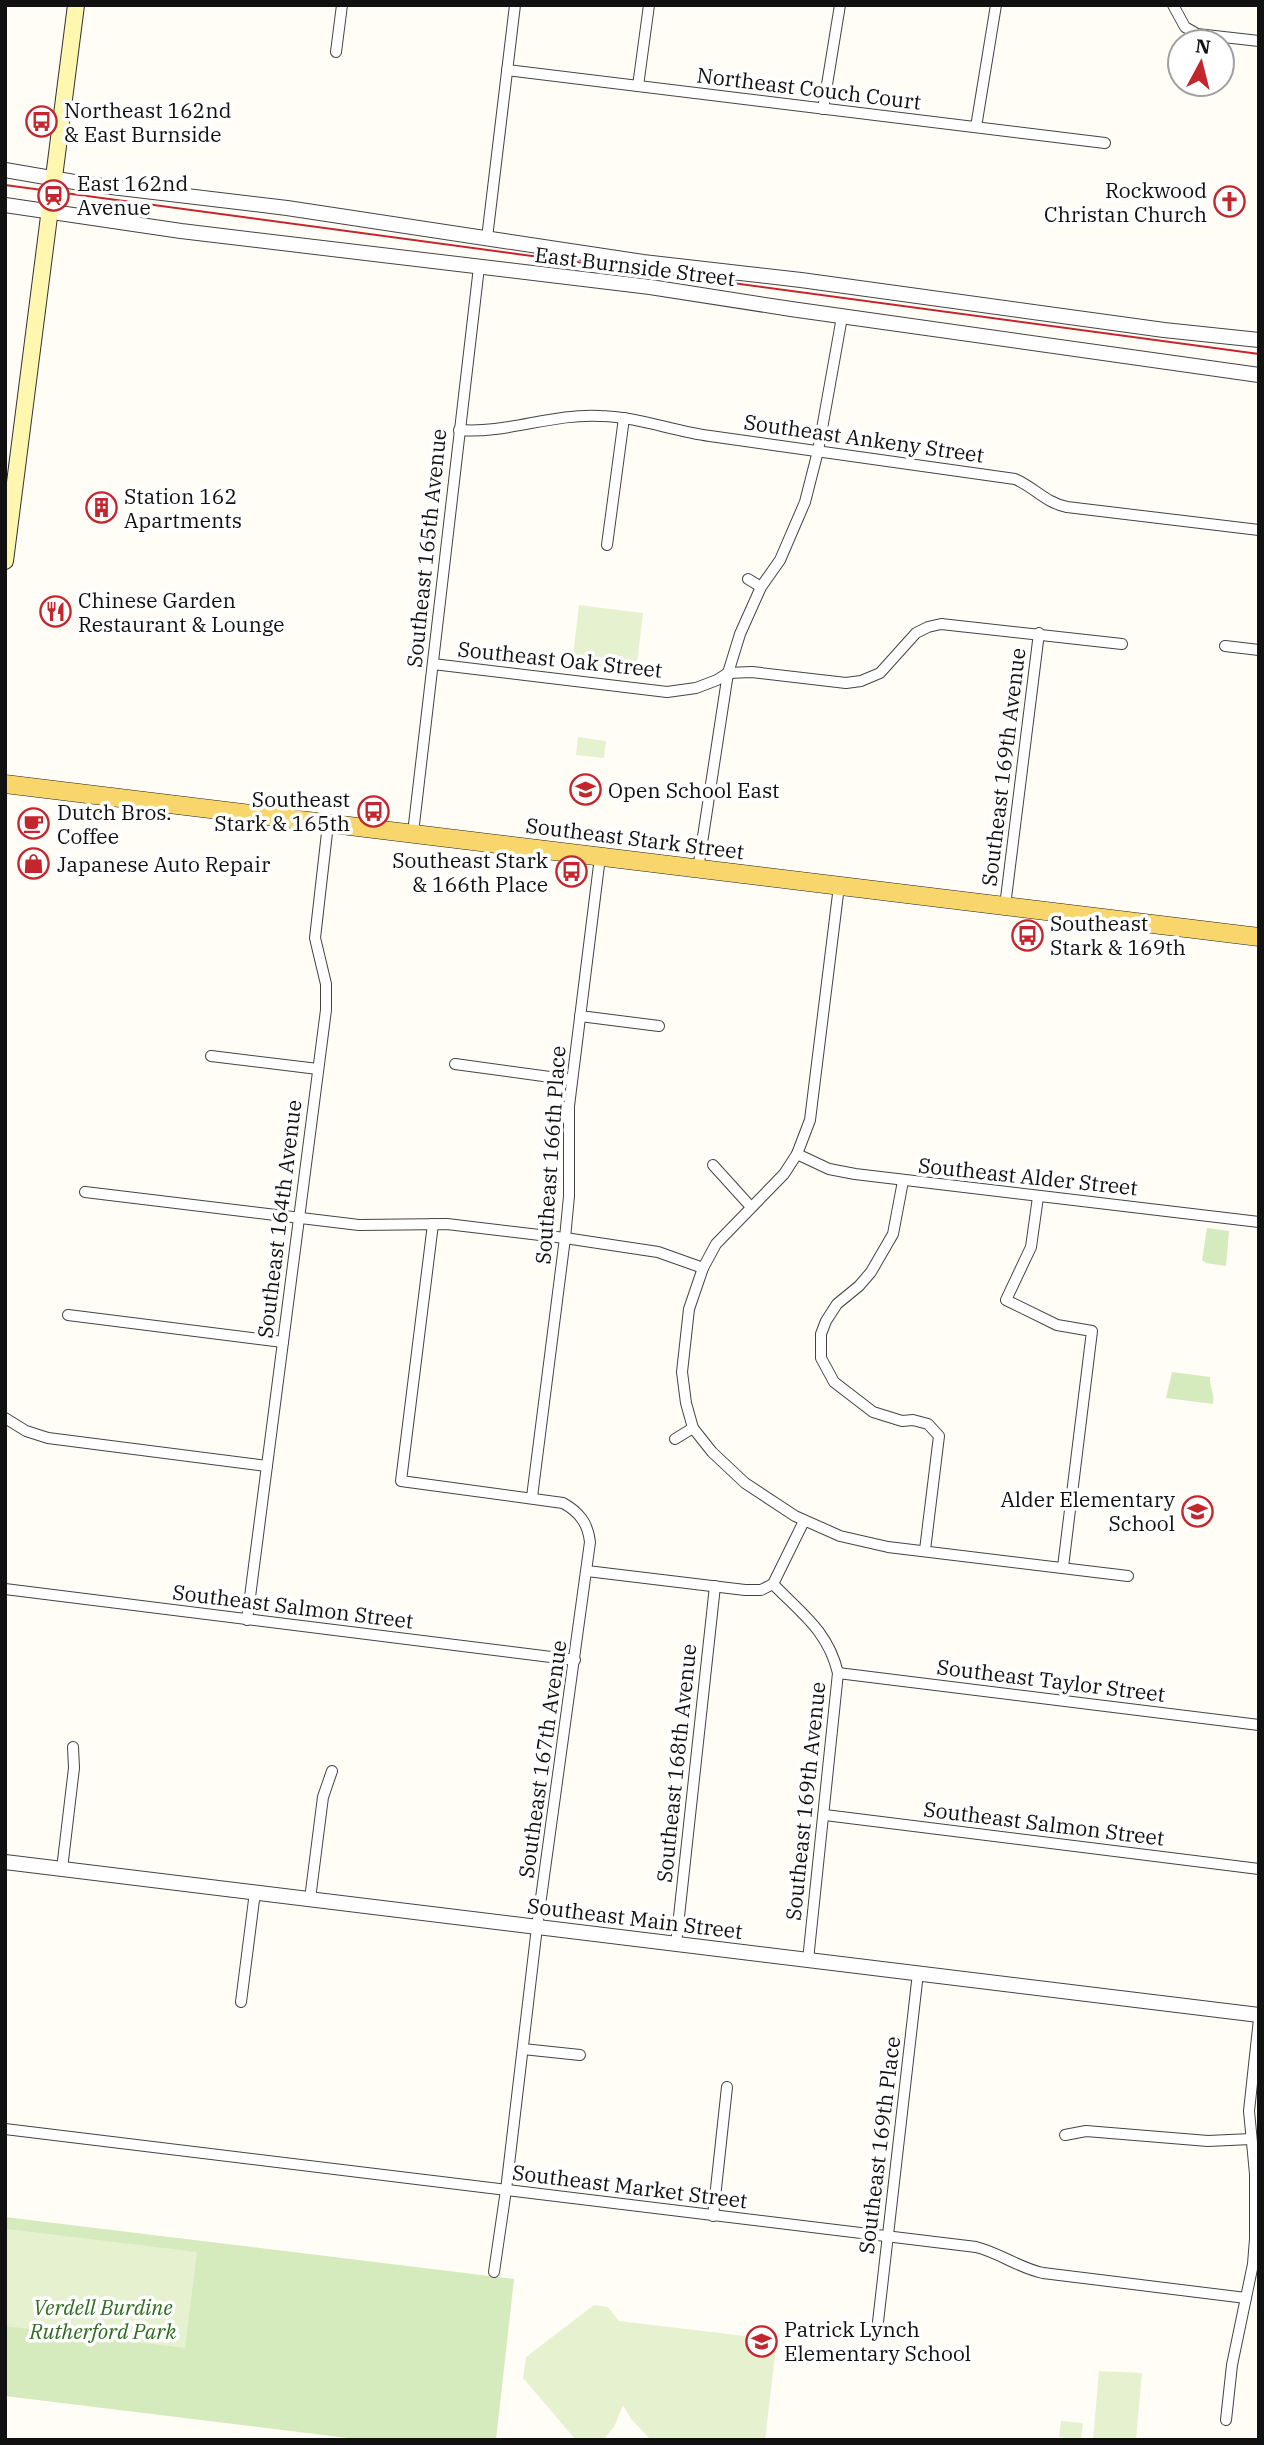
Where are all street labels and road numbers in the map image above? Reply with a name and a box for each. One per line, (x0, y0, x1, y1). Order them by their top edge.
street label: Northeast Couch Court (695, 60, 923, 116)
street label: East Burnside Street (533, 240, 737, 292)
street label: Southeast Ankeny Street (742, 407, 986, 469)
street label: Southeast 165th Avenue (400, 427, 452, 669)
street label: Southeast Oak Street (456, 634, 664, 684)
street label: Southeast 169th Avenue (974, 646, 1032, 888)
street label: Southeast Stark Street (524, 811, 746, 865)
street label: Southeast 166th Place (528, 1045, 572, 1265)
street label: Southeast 164th Avenue (250, 1098, 308, 1340)
street label: Southeast Alder Street (917, 1151, 1139, 1201)
street label: Southeast Salmon Street (171, 1577, 415, 1635)
street label: Southeast 167th Avenue (511, 1638, 573, 1880)
street label: Southeast 168th Avenue (650, 1642, 702, 1884)
street label: Southeast Taylor Street (935, 1652, 1167, 1708)
street label: Southeast 169th Avenue (779, 1680, 831, 1922)
street label: Southeast Salmon Street (922, 1794, 1166, 1852)
street label: Southeast Main Street (526, 1891, 744, 1945)
street label: Southeast 169th Place (852, 2035, 906, 2255)
street label: Southeast Market Street (511, 2158, 749, 2214)

